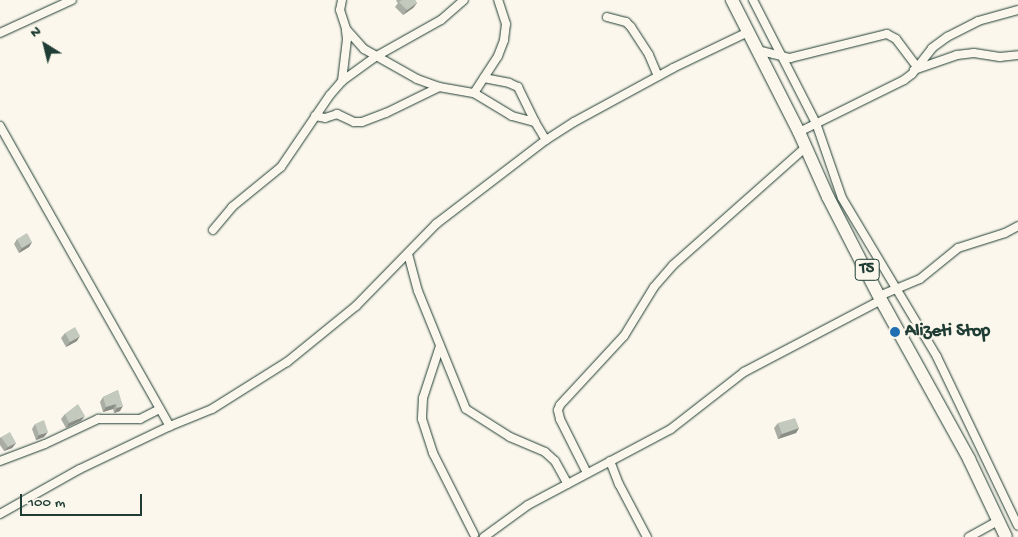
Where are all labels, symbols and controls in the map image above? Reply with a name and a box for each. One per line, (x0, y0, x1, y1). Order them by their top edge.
north arrow (20, 20, 70, 70)
text: N (27, 23, 45, 42)
road number: T5 (854, 256, 880, 284)
place label: Alizeti Stop (905, 321, 990, 343)
marker: Alizeti Stop (889, 326, 901, 338)
scale bar (22, 484, 145, 516)
text: 100 m (28, 494, 65, 512)

